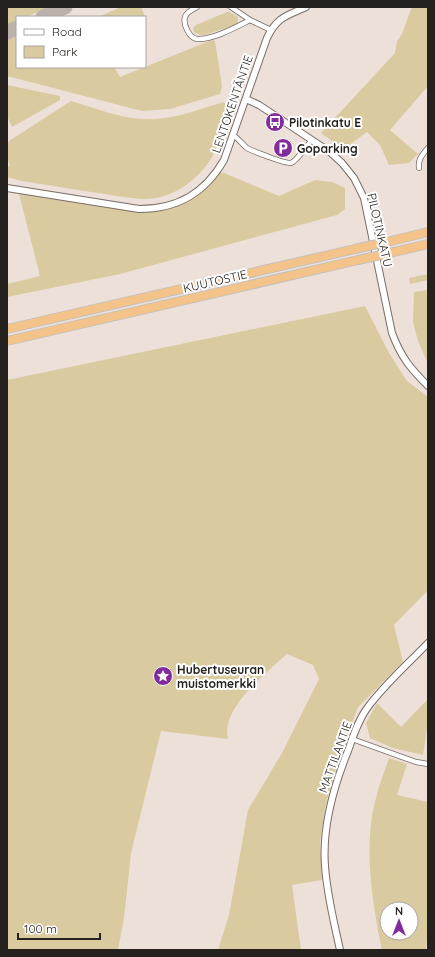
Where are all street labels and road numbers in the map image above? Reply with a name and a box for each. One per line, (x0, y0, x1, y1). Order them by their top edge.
street label: LENTOKENTÄNTIE (208, 53, 256, 155)
street label: PILOTINKATU (364, 192, 396, 268)
street label: KUUTOSTIE (182, 266, 249, 296)
street label: MATTILANTIE (315, 719, 355, 795)

